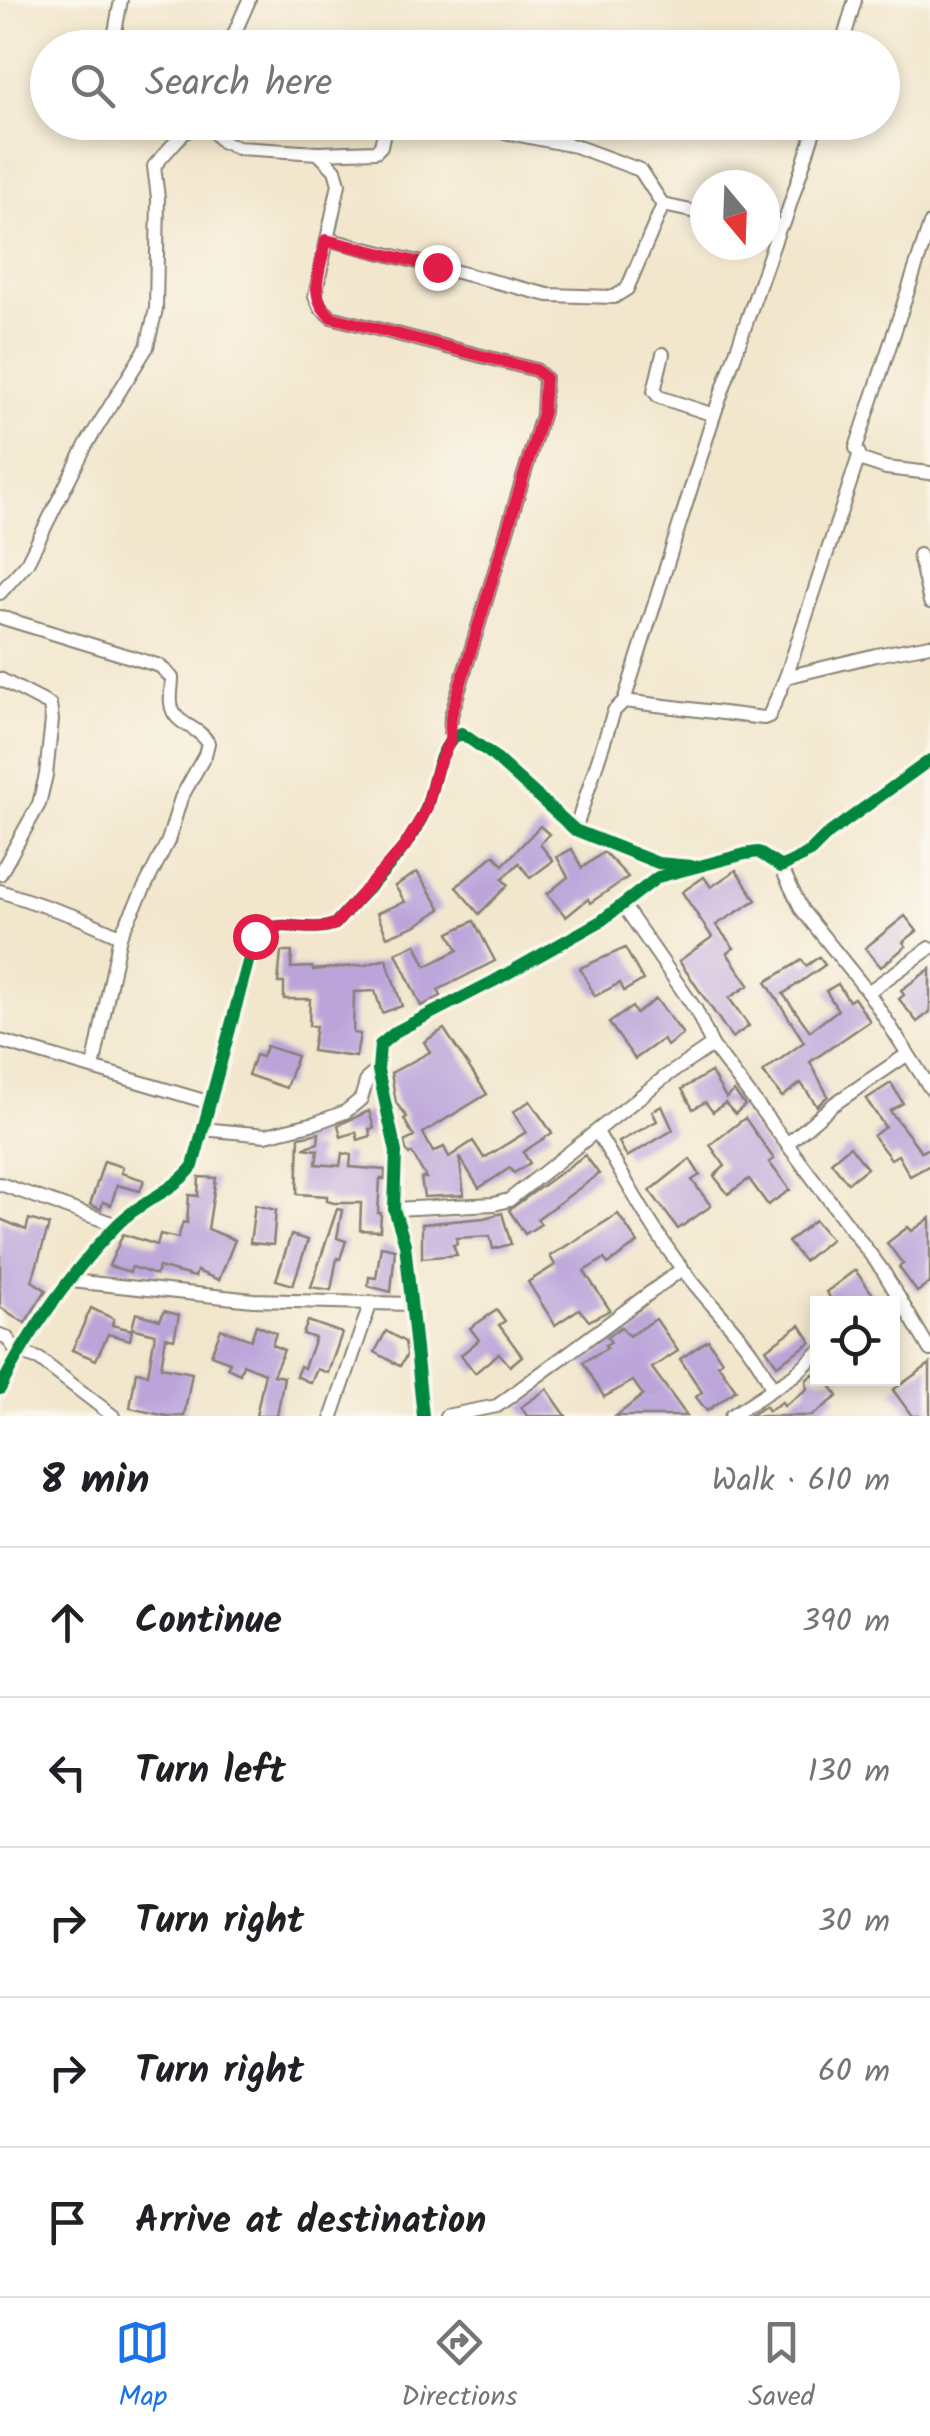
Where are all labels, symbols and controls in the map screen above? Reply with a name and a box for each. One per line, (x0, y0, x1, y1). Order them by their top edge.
search box (30, 30, 900, 140)
text: Search here (145, 55, 332, 115)
icon: search (65, 58, 120, 113)
north arrow (690, 170, 780, 260)
route end (415, 245, 461, 291)
route start (233, 914, 279, 960)
map controls (810, 1296, 900, 1386)
button: locate (810, 1296, 900, 1386)
text: 8 min (40, 1448, 150, 1515)
text: Walk · 610 m (712, 1456, 890, 1507)
text: Continue (135, 1592, 282, 1652)
icon: ahead (40, 1595, 95, 1650)
text: 390 m (802, 1597, 890, 1648)
text: Turn left (135, 1742, 286, 1802)
icon: left (40, 1745, 95, 1800)
text: 130 m (807, 1747, 890, 1798)
text: Turn right (135, 1892, 304, 1952)
icon: right (40, 1895, 95, 1950)
text: 30 m (817, 1897, 890, 1948)
text: Turn right (135, 2042, 304, 2102)
icon: right (40, 2045, 95, 2100)
text: 60 m (818, 2047, 890, 2098)
text: Arrive at destination (135, 2192, 486, 2252)
icon: arrive (40, 2195, 95, 2250)
tab: Map (115, 2315, 170, 2420)
tab: Directions (401, 2315, 517, 2420)
tab: Saved (748, 2315, 815, 2420)

